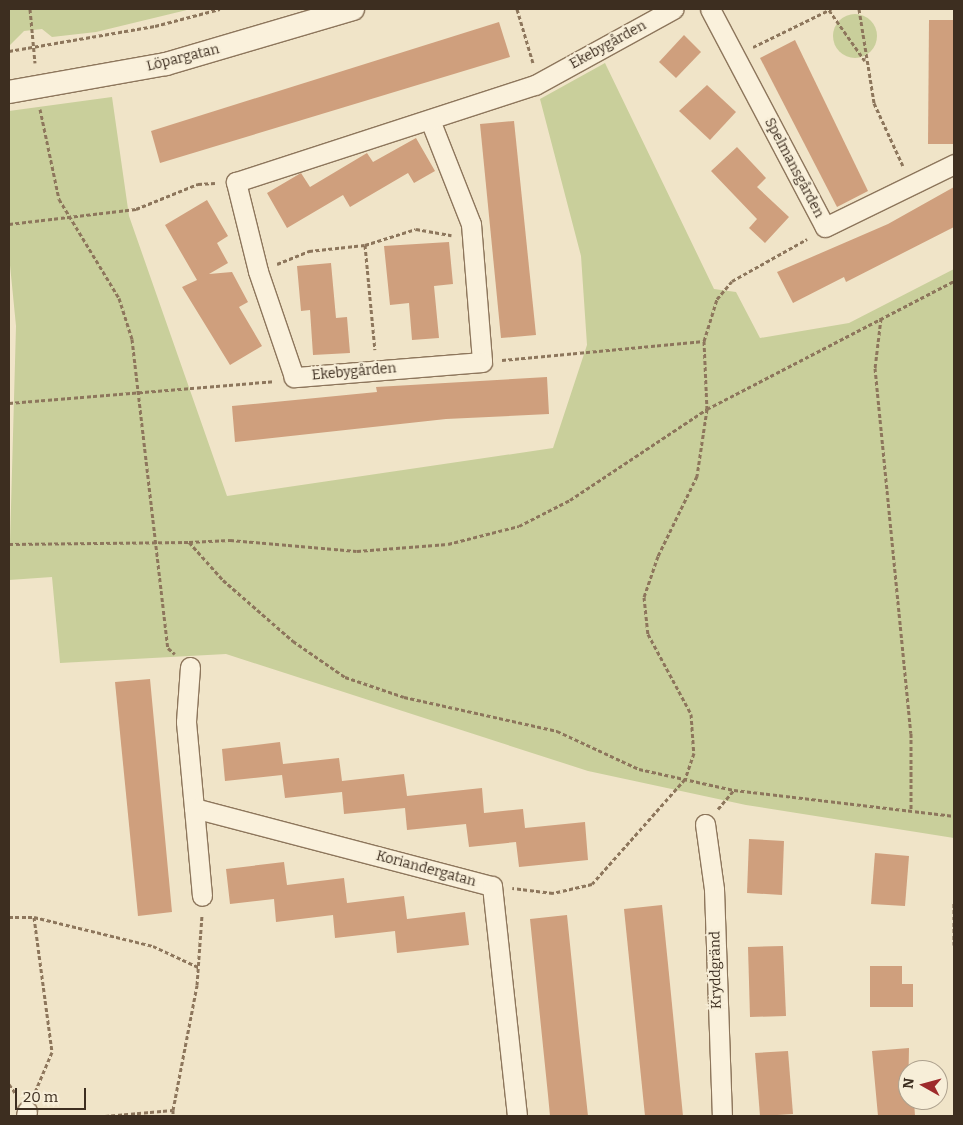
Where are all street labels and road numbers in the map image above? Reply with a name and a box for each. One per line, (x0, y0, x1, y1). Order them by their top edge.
street label: Ekebygården (567, 17, 649, 73)
street label: Löpargatan (145, 41, 221, 75)
street label: Spelmansgården (761, 115, 827, 221)
street label: Ekebygården (311, 360, 397, 384)
street label: Koriandergatan (374, 848, 478, 890)
street label: Kryddgränd (707, 931, 725, 1009)

